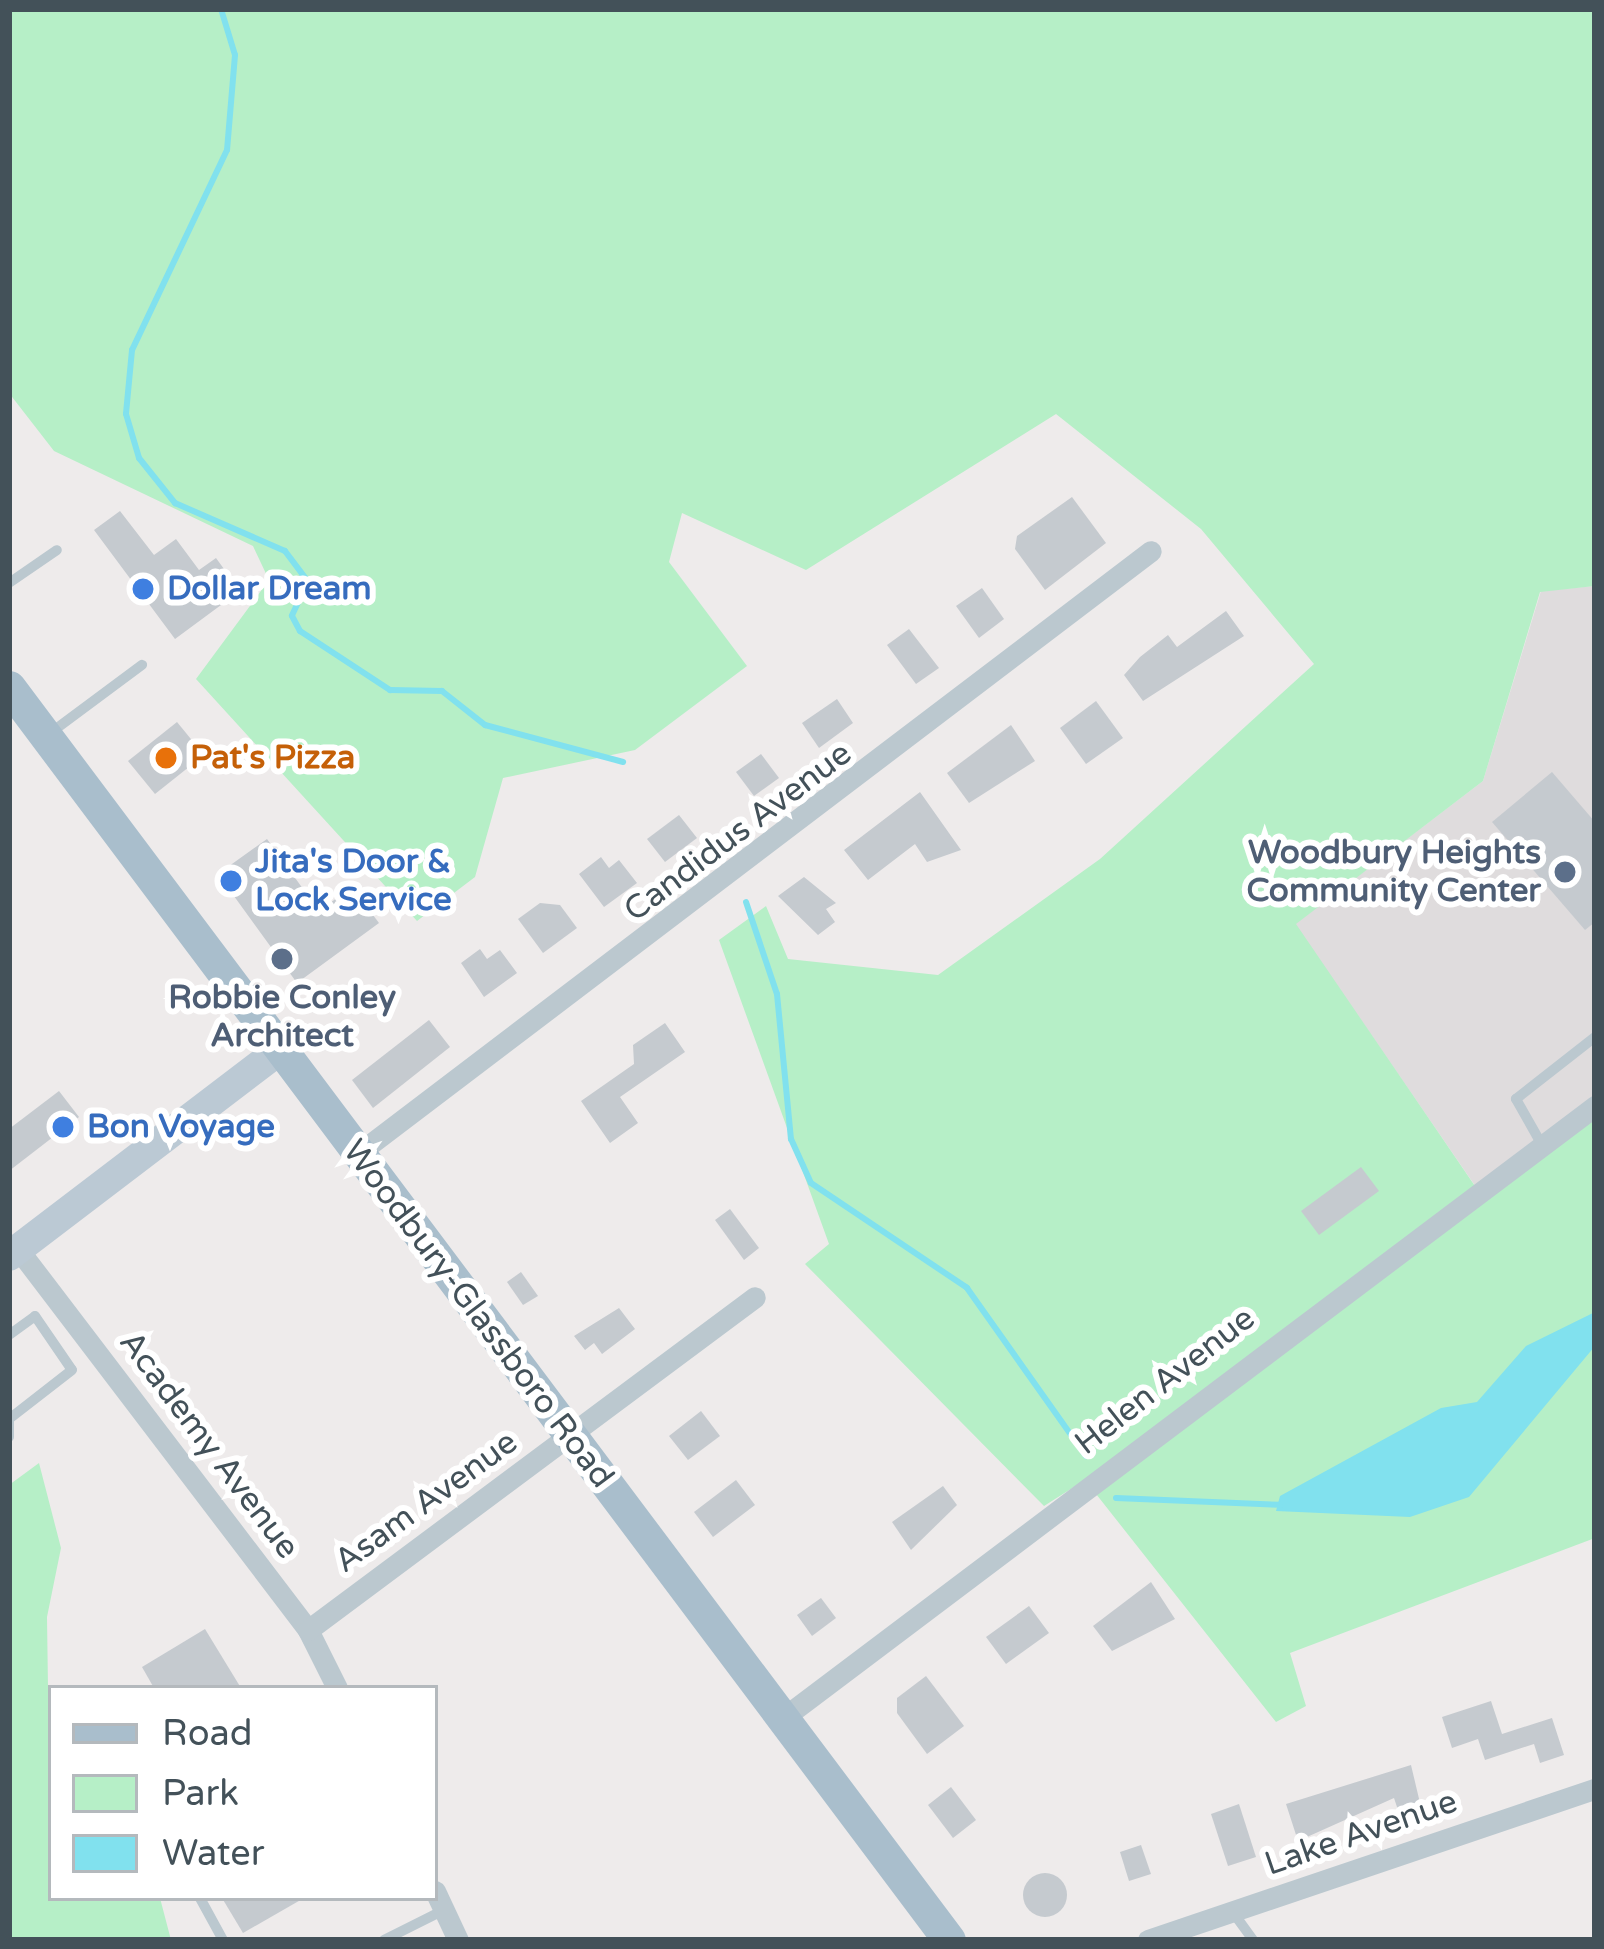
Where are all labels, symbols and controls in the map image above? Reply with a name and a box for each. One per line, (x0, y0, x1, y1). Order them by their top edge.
place label: Dollar Dream (167, 569, 372, 609)
marker: Dollar Dream (130, 576, 156, 602)
street label: Candidus Avenue (617, 734, 859, 930)
place label: Pat's Pizza (190, 738, 355, 778)
marker: Pat's Pizza (153, 745, 179, 771)
place label: Woodbury Heights Community Center (1246, 833, 1541, 911)
place label: Jita's Door & Lock Service (255, 842, 452, 920)
marker: Woodbury Heights Community Center (1552, 859, 1578, 885)
marker: Jita's Door & Lock Service (218, 868, 244, 894)
marker: Robbie Conley Architect (269, 946, 295, 972)
place label: Robbie Conley Architect (168, 978, 396, 1056)
place label: Bon Voyage (87, 1107, 275, 1147)
marker: Bon Voyage (50, 1114, 76, 1140)
street label: Woodbury-Glassboro Road (334, 1132, 622, 1496)
street label: Helen Avenue (1067, 1299, 1263, 1463)
street label: Academy Avenue (111, 1324, 307, 1566)
street label: Asam Avenue (327, 1423, 525, 1581)
legend (48, 1685, 438, 1901)
text: Road (162, 1712, 252, 1755)
text: Park (162, 1772, 239, 1815)
street label: Lake Avenue (1260, 1782, 1462, 1884)
text: Water (162, 1832, 264, 1875)

